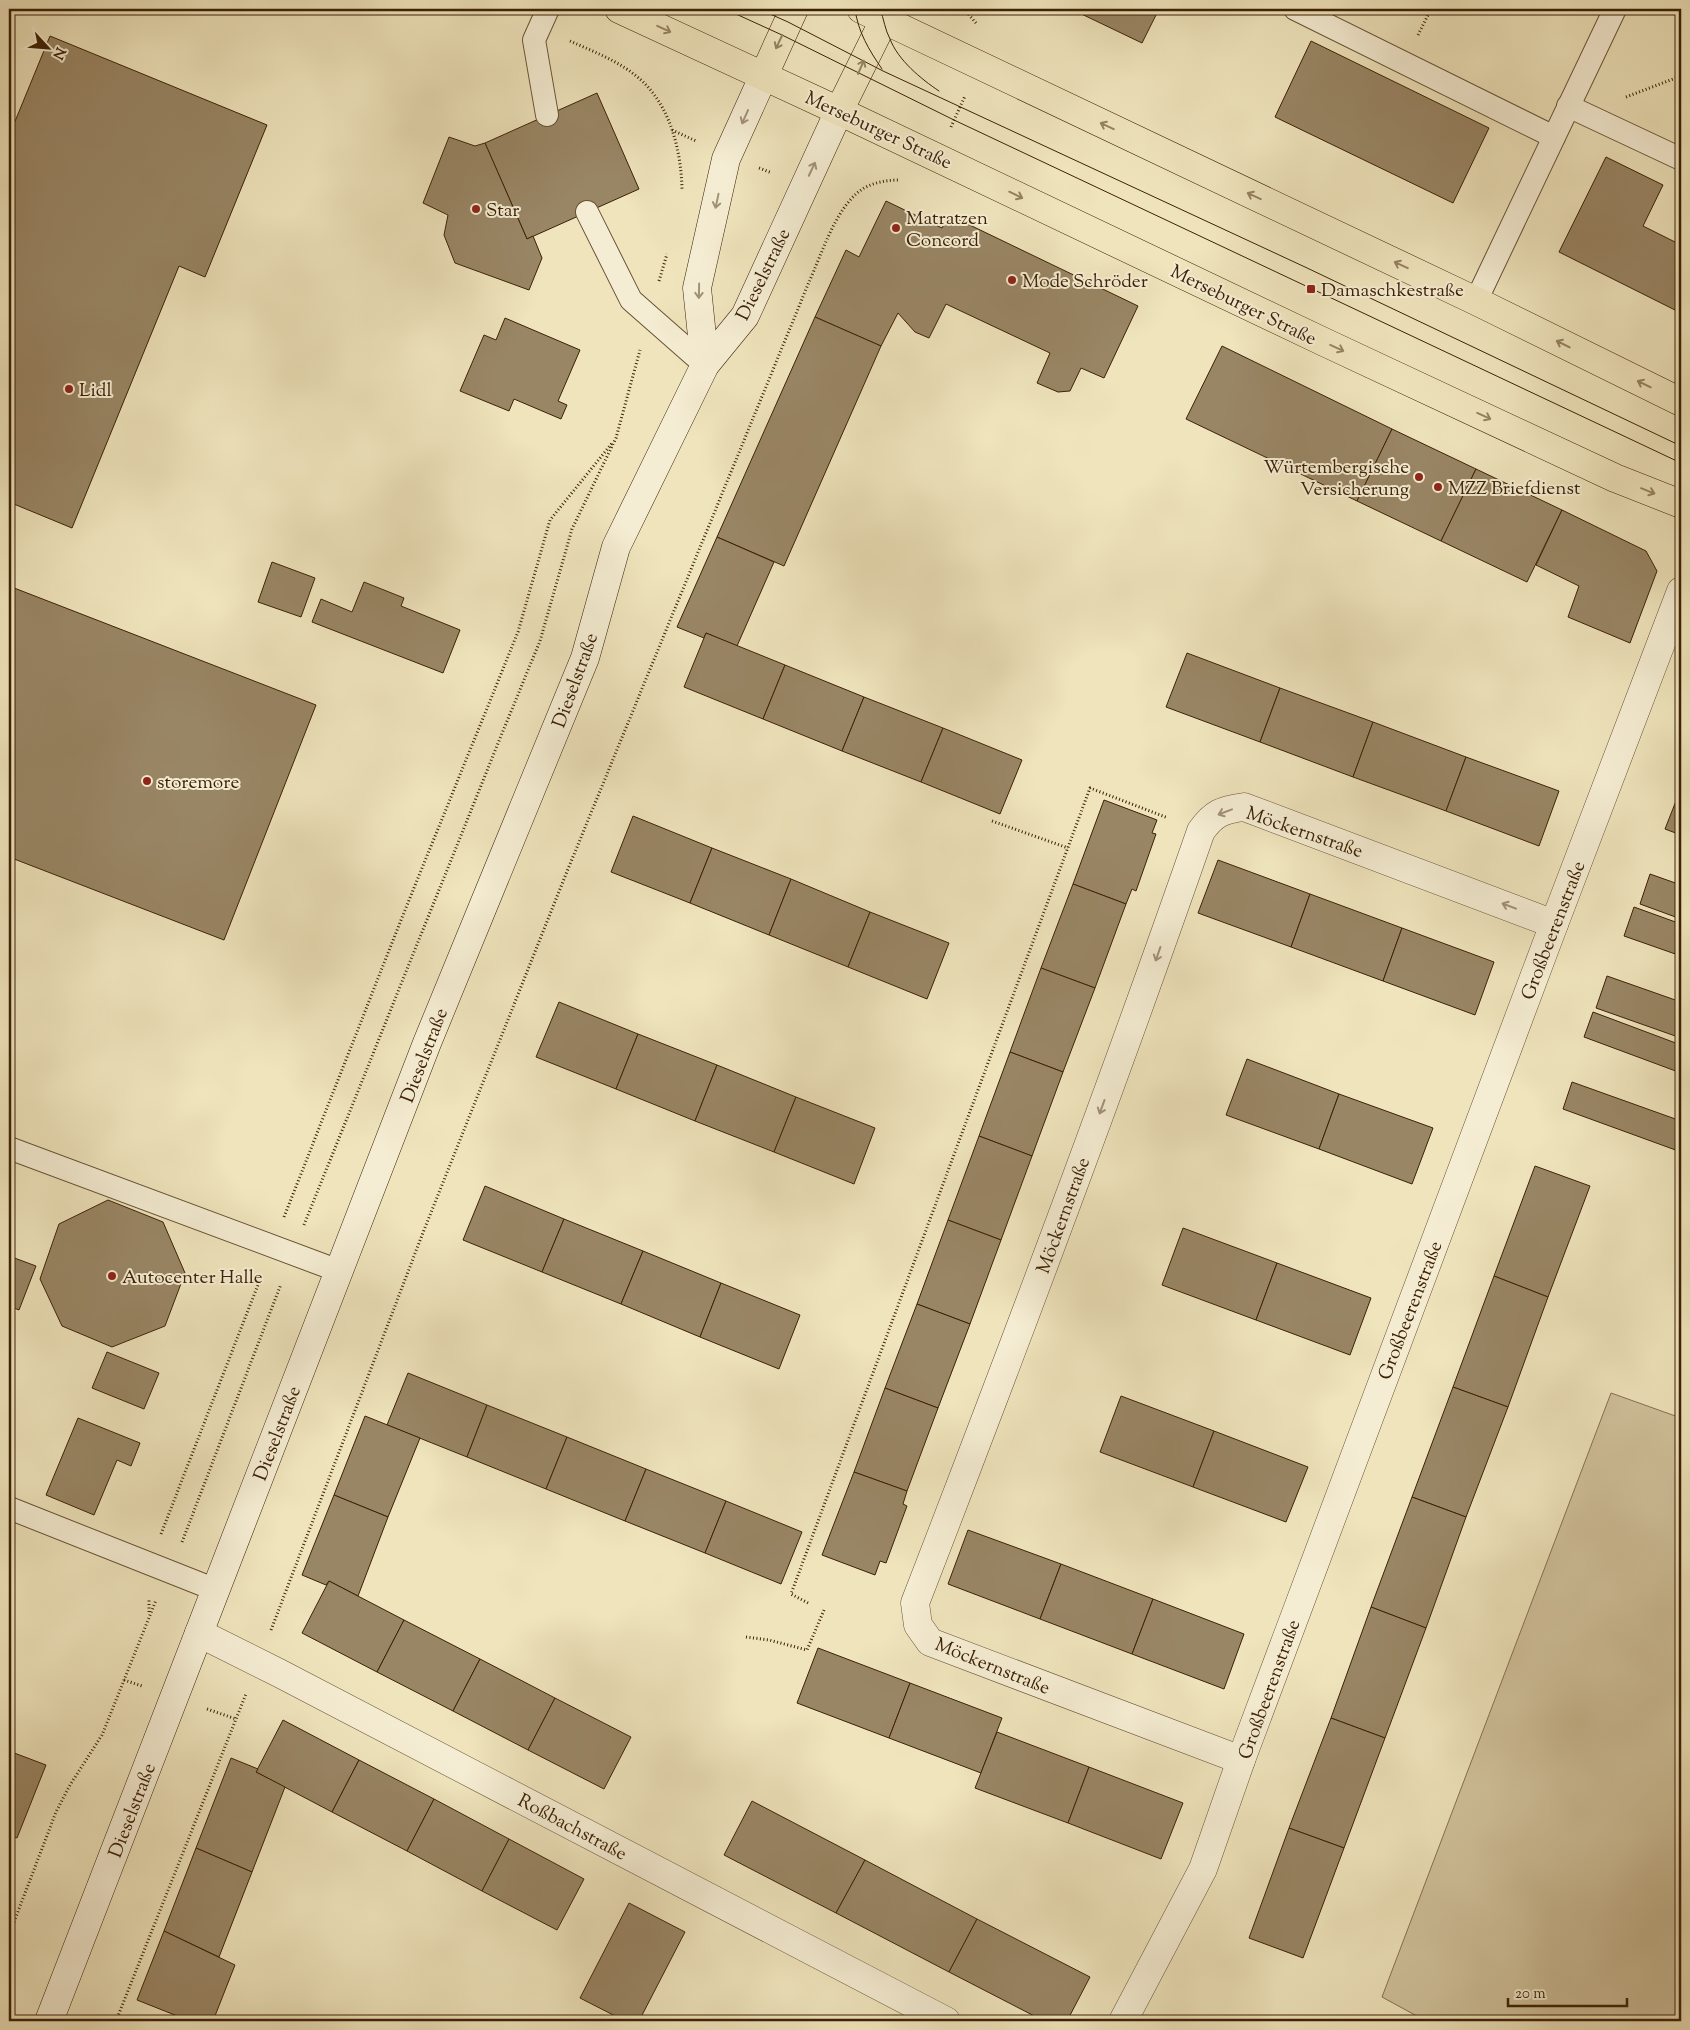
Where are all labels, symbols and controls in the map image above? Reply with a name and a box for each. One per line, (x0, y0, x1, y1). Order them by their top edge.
north arrow (22, 22, 72, 72)
one-way arrow (656, 25, 671, 35)
one-way arrow (774, 34, 784, 49)
text: N (46, 43, 69, 62)
one-way arrow (857, 60, 867, 75)
street label: Merseburger Straße (800, 85, 956, 177)
one-way arrow (739, 109, 749, 124)
one-way arrow (1100, 121, 1115, 130)
one-way arrow (808, 162, 818, 177)
one-way arrow (1247, 190, 1262, 200)
one-way arrow (1008, 191, 1023, 200)
one-way arrow (712, 193, 721, 209)
place label: Star (486, 198, 519, 225)
marker: Star (470, 203, 482, 215)
place label: Matratzen Concord (906, 206, 988, 255)
marker: Matratzen Concord (890, 222, 902, 234)
street label: Dieselstraße (730, 224, 798, 326)
street label: Merseburger Straße (1165, 259, 1321, 353)
one-way arrow (1394, 260, 1409, 269)
place label: Mode Schröder (1022, 269, 1148, 296)
marker: Mode Schröder (1006, 274, 1018, 286)
place label: Damaschkestraße (1321, 278, 1464, 305)
one-way arrow (694, 282, 704, 298)
marker: Damaschkestraße (1305, 283, 1317, 295)
one-way arrow (1556, 339, 1571, 348)
one-way arrow (1329, 343, 1344, 353)
place label: Lidl (79, 378, 112, 405)
one-way arrow (1637, 379, 1652, 388)
marker: Lidl (63, 383, 75, 395)
one-way arrow (1476, 412, 1491, 421)
place label: Würtembergische Versicherung (1263, 455, 1409, 504)
marker: Würtembergische Versicherung (1413, 471, 1425, 483)
place label: MZZ Briefdienst (1448, 476, 1581, 503)
marker: MZZ Briefdienst (1432, 481, 1444, 493)
one-way arrow (1640, 487, 1655, 496)
street label: Dieselstraße (547, 629, 606, 732)
place label: storemore (157, 770, 239, 797)
marker: storemore (141, 775, 153, 787)
street label: Möckernstraße (1242, 801, 1366, 866)
one-way arrow (1218, 808, 1233, 817)
street label: Großbeerenstraße (1515, 857, 1593, 1004)
one-way arrow (1501, 901, 1517, 910)
one-way arrow (1153, 946, 1162, 962)
street label: Dieselstraße (395, 1005, 456, 1107)
one-way arrow (1097, 1099, 1106, 1114)
street label: Möckernstraße (1031, 1154, 1098, 1278)
street label: Großbeerenstraße (1372, 1237, 1450, 1384)
place label: Autocenter Halle (122, 1265, 263, 1292)
marker: Autocenter Halle (106, 1270, 118, 1282)
street label: Dieselstraße (248, 1383, 309, 1485)
street label: Großbeerenstraße (1233, 1616, 1308, 1764)
street label: Möckernstraße (930, 1632, 1054, 1703)
street label: Dieselstraße (103, 1760, 164, 1862)
street label: Roßbachstraße (512, 1788, 632, 1868)
scale bar (1508, 1975, 1626, 2007)
text: 20 m (1515, 1984, 1546, 2005)

